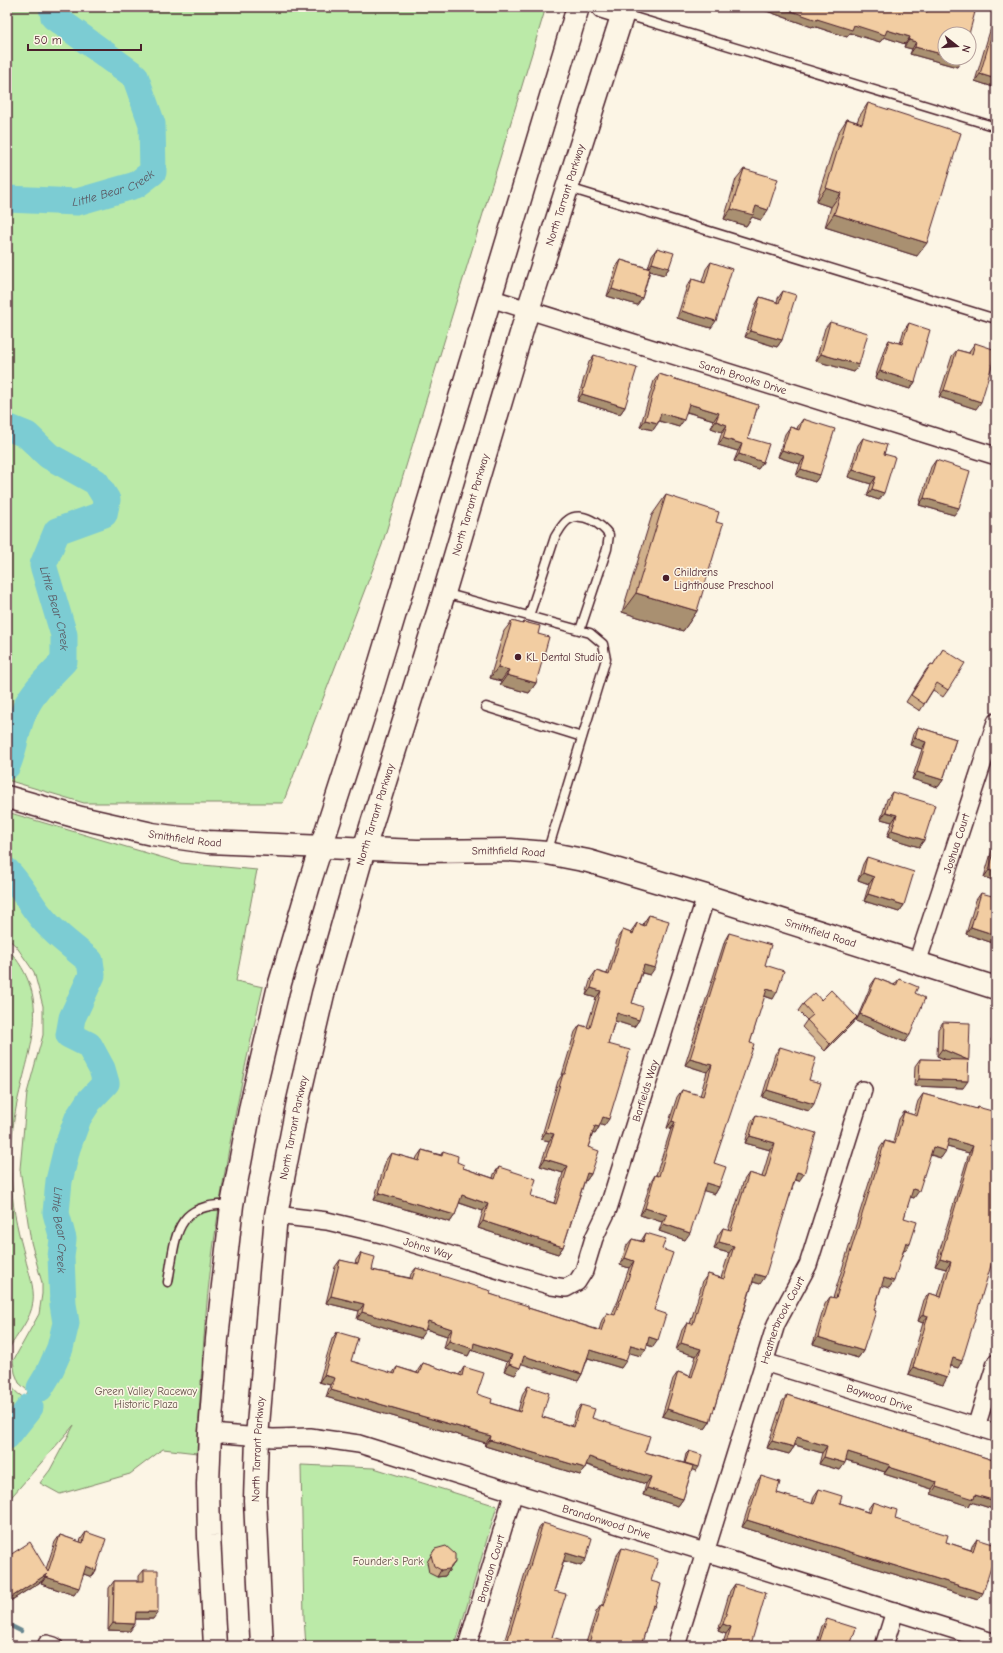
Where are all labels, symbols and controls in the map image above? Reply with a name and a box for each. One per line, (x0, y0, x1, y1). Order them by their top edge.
scale bar (28, 26, 141, 52)
north arrow (937, 26, 977, 66)
text: 50 m (34, 33, 62, 47)
text: N (959, 43, 973, 54)
street label: North Tarrant Parkway (543, 143, 588, 247)
water label: Little Bear Creek (72, 167, 157, 209)
street label: Sarah Brooks Drive (697, 358, 789, 397)
street label: North Tarrant Parkway (449, 452, 492, 557)
water label: Little Bear Creek (37, 565, 71, 651)
place label: Childrens Lighthouse Preschool (674, 566, 774, 592)
marker: Childrens Lighthouse Preschool (661, 573, 671, 583)
place label: KL Dental Studio (526, 651, 604, 664)
marker: KL Dental Studio (513, 652, 523, 662)
street label: North Tarrant Parkway (354, 762, 397, 867)
street label: Joshua Court (941, 811, 973, 875)
street label: Smithfield Road (147, 827, 222, 850)
street label: Smithfield Road (472, 844, 546, 860)
street label: Smithfield Road (784, 916, 858, 950)
street label: Barfields Way (630, 1058, 661, 1123)
street label: North Tarrant Parkway (277, 1074, 311, 1181)
water label: Little Bear Creek (49, 1187, 70, 1274)
street label: Johns Way (402, 1235, 454, 1262)
street label: Heatherbrook Court (758, 1274, 808, 1366)
street label: Baywood Drive (845, 1382, 915, 1414)
park label: Green Valley Raceway Historic Plaza (95, 1385, 197, 1411)
street label: North Tarrant Parkway (249, 1396, 267, 1502)
street label: Brandonwood Drive (561, 1502, 653, 1542)
street label: Brandon Court (475, 1533, 508, 1604)
park label: Founder's Park (353, 1555, 424, 1568)

